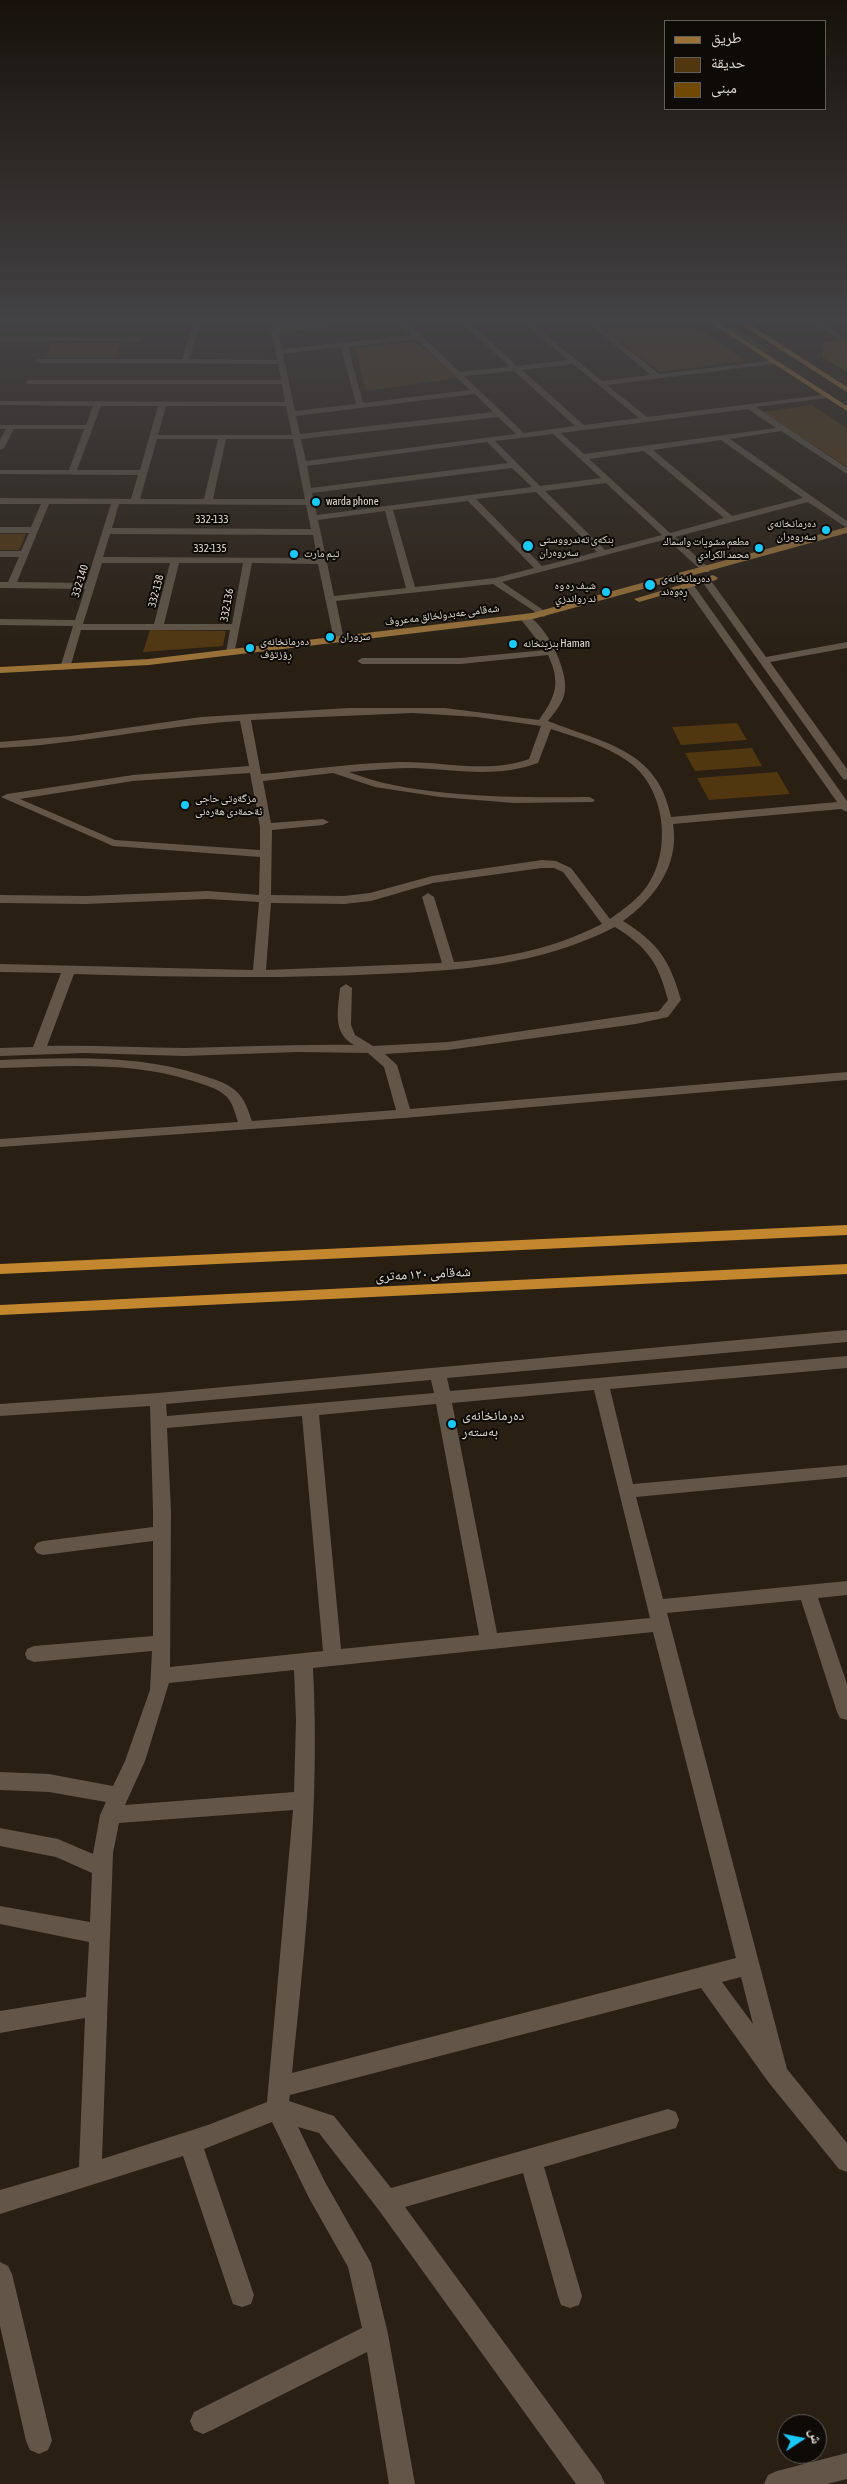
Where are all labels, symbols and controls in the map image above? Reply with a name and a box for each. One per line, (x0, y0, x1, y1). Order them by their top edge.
legend (664, 20, 827, 110)
text: طريق (711, 29, 742, 46)
text: حديقة (711, 54, 745, 71)
text: مبنى (711, 79, 737, 96)
place label: warda phone (326, 495, 379, 509)
marker: warda phone (310, 496, 322, 508)
street label: 332-133 (195, 513, 229, 527)
place label: دەرمانخانەی سەروەران (767, 517, 816, 543)
marker: دەرمانخانەی سەروەران (820, 524, 832, 536)
place label: بنکەی تەندرووستی سەروەران (539, 533, 614, 559)
place label: مطعم مشويات واسماك محمد الكرادي (663, 535, 749, 561)
marker: بنکەی تەندرووستی سەروەران (521, 539, 535, 553)
street label: 332-135 (193, 542, 227, 556)
marker: مطعم مشويات واسماك محمد الكرادي (753, 542, 765, 554)
place label: تيم مارت (304, 547, 340, 561)
marker: تيم مارت (288, 548, 300, 560)
street label: 332-140 (69, 563, 91, 599)
place label: دەرمانخانەی ڕەوەند (661, 572, 710, 598)
street label: 332-138 (146, 573, 166, 609)
marker: دەرمانخانەی ڕەوەند (643, 578, 657, 592)
place label: شيف ره وه ند رواندزي (554, 579, 596, 605)
marker: شيف ره وه ند رواندزي (600, 586, 612, 598)
street label: 332-136 (218, 587, 236, 623)
street label: شەقامی عەبدولخالق مەعروف (384, 601, 500, 629)
place label: سروران (340, 630, 370, 644)
marker: سروران (324, 631, 336, 643)
place label: دەرمانخانەی ڕۆزتۆف (260, 635, 309, 661)
place label: بنزینخانە Haman (523, 637, 590, 651)
marker: بنزینخانە Haman (507, 638, 519, 650)
marker: دەرمانخانەی ڕۆزتۆف (244, 642, 256, 654)
place label: مزگةوتی حاجی ئةحمةدی هةرەنی (195, 792, 262, 818)
marker: مزگةوتی حاجی ئةحمةدی هةرەنی (179, 799, 191, 811)
street label: شەقامی ١٢٠ مەتری (375, 1263, 471, 1285)
place label: دەرمانخانەی بەستەر (462, 1408, 524, 1440)
marker: دەرمانخانەی بەستەر (446, 1418, 458, 1430)
north arrow (777, 2414, 827, 2464)
text: ش (806, 2428, 825, 2445)

